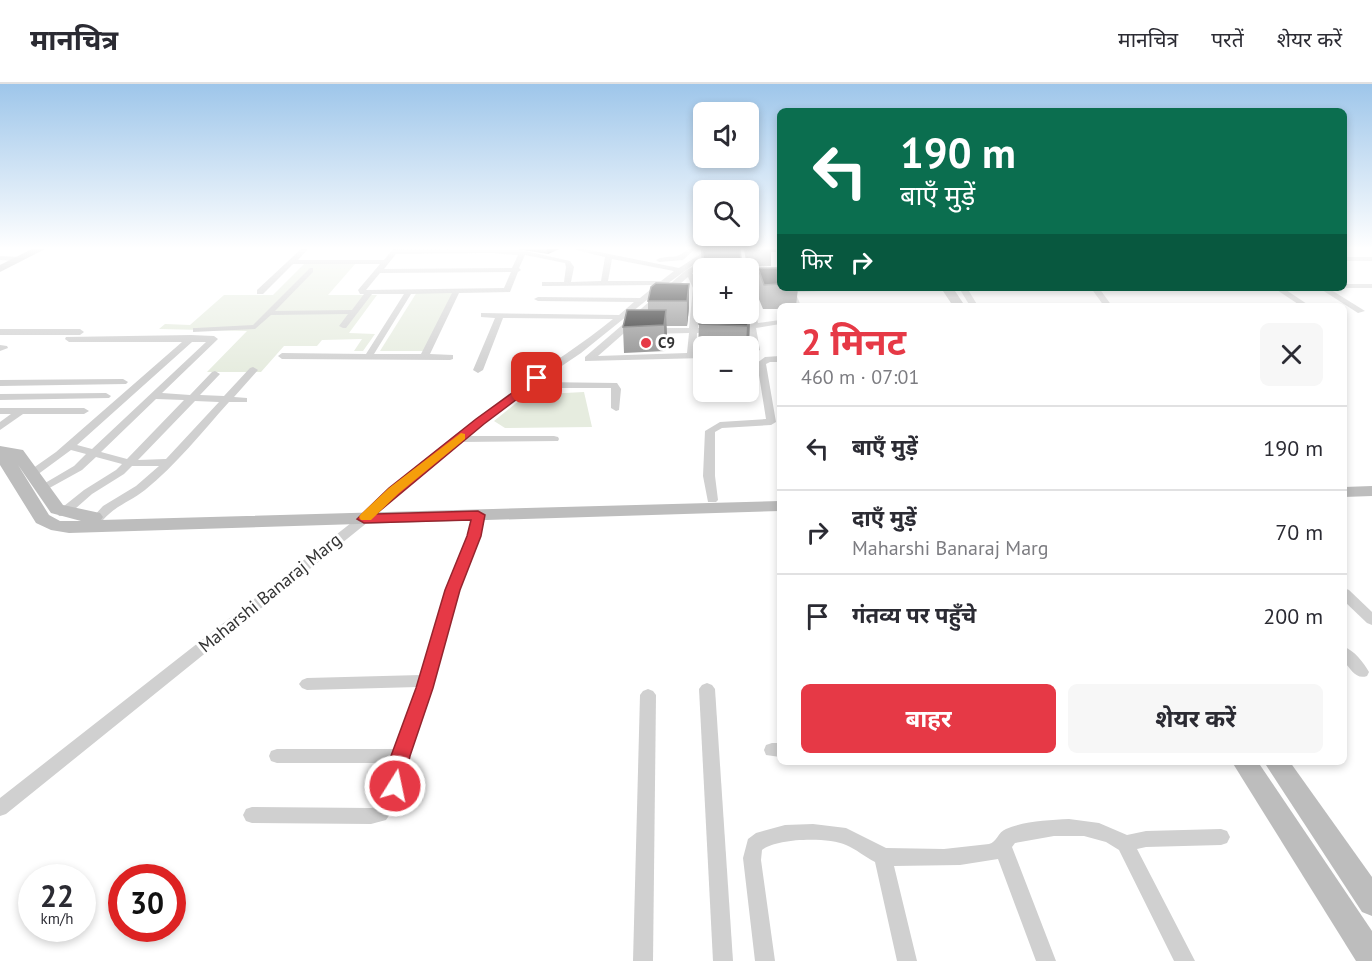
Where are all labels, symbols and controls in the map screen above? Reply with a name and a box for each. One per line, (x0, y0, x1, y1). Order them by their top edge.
text: मानचित्र (30, 21, 118, 58)
text: मानचित्र (1118, 26, 1178, 53)
text: परतें (1211, 26, 1244, 53)
text: शेयर करें (1277, 26, 1342, 53)
map controls (693, 102, 759, 402)
button: sound (693, 102, 759, 168)
text: 190 m (900, 125, 1016, 180)
icon: left (801, 132, 879, 210)
text: बाएँ मुड़ें (900, 178, 975, 212)
button: search (693, 180, 759, 246)
icon: right (845, 246, 878, 279)
text: फिर (801, 247, 833, 275)
button: + (693, 258, 759, 324)
text: 2 मिनट (801, 318, 906, 365)
button: close (1260, 323, 1323, 386)
place label: C9 (658, 333, 675, 352)
marker: C9 (639, 336, 653, 350)
button: − (693, 336, 759, 402)
pin (511, 352, 562, 403)
icon: arrive (520, 361, 553, 394)
text: 460 m · 07:01 (801, 364, 919, 390)
icon: left (801, 432, 834, 465)
text: बाएँ मुड़ें (852, 433, 918, 461)
text: 190 m (1263, 434, 1323, 462)
text: दाएँ मुड़ें (852, 504, 917, 532)
icon: right (801, 516, 834, 549)
text: 70 m (1275, 518, 1323, 546)
street label: Maharshi Banaraj Marg (194, 528, 346, 657)
text: Maharshi Banaraj Marg (852, 535, 1049, 561)
icon: arrive (801, 600, 834, 633)
text: गंतव्य पर पहुँचे (852, 601, 976, 629)
text: 200 m (1263, 602, 1323, 630)
button: बाहर (801, 684, 1056, 753)
button: शेयर करें (1068, 684, 1323, 753)
position arrow (363, 754, 427, 818)
speed limit sign: 30 (108, 864, 186, 942)
text: 22 (40, 876, 74, 915)
text: km/h (41, 909, 73, 928)

